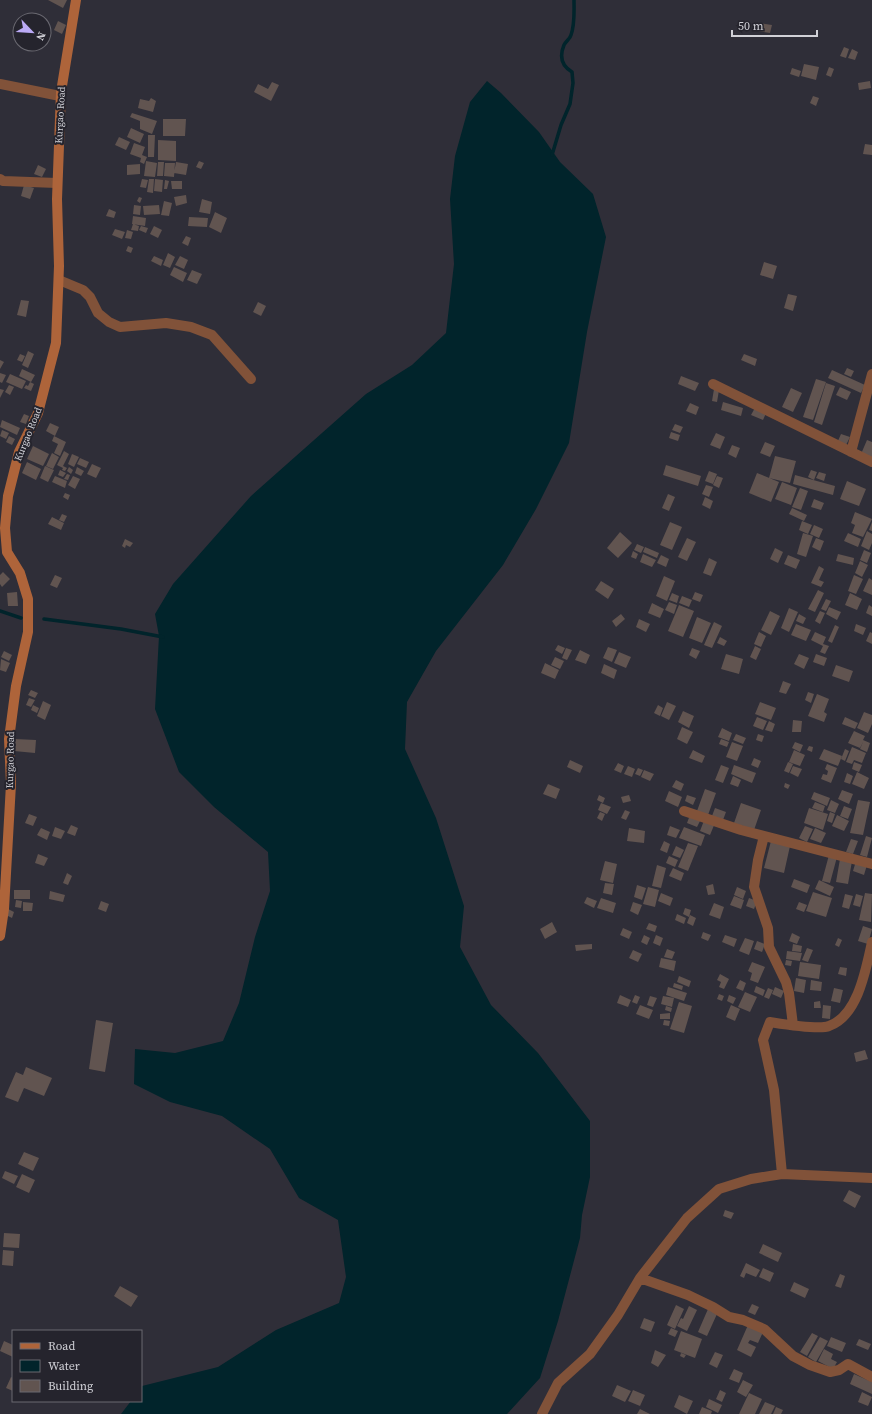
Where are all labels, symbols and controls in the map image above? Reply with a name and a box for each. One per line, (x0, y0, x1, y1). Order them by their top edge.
north arrow (12, 12, 52, 52)
scale bar (732, 12, 817, 38)
text: 50 m (738, 18, 764, 34)
text: N (32, 29, 49, 43)
street label: Kurgao Road (52, 86, 68, 144)
street label: Kurgao Road (11, 405, 45, 463)
street label: Kurgao Road (3, 731, 17, 789)
legend (12, 1330, 142, 1402)
text: Road (48, 1338, 75, 1354)
text: Water (48, 1358, 80, 1374)
text: Building (48, 1378, 93, 1394)

